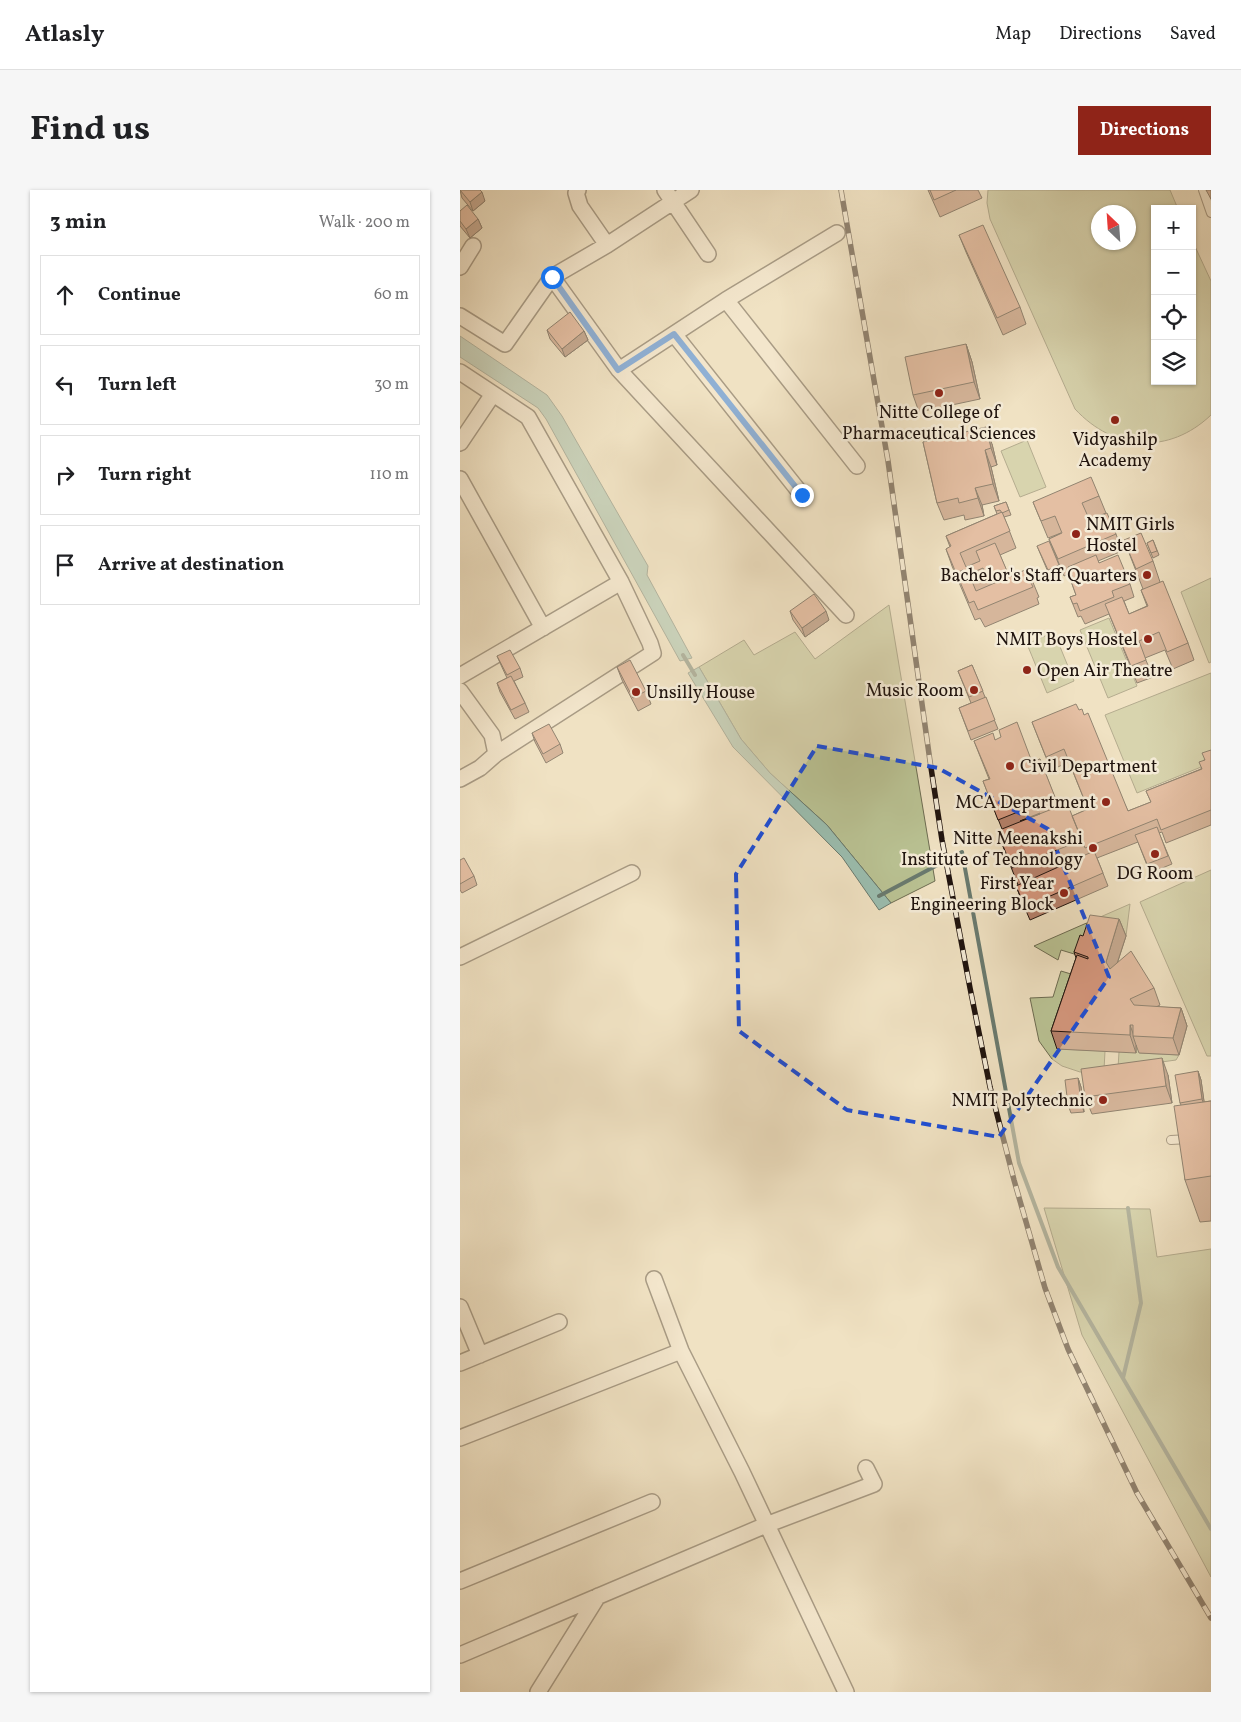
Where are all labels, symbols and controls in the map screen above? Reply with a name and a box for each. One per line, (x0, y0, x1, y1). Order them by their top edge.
text: Atlasly (25, 18, 104, 52)
text: Map (995, 22, 1031, 47)
text: Directions (1059, 22, 1142, 47)
text: Saved (1170, 22, 1216, 47)
text: Find us (30, 106, 150, 154)
button: Directions (1078, 106, 1211, 155)
north arrow (1091, 205, 1136, 250)
map controls (1151, 205, 1196, 385)
button: + (1151, 205, 1196, 250)
text: 3 min (50, 208, 106, 237)
text: Walk · 200 m (319, 212, 410, 234)
button: − (1151, 250, 1196, 295)
route start (541, 266, 564, 289)
icon: ahead (51, 281, 79, 309)
text: Continue (98, 282, 181, 308)
text: 60 m (374, 284, 409, 306)
button: locate (1151, 295, 1196, 340)
button: layers (1151, 340, 1196, 385)
icon: left (51, 371, 79, 399)
text: Turn left (98, 372, 177, 398)
text: 30 m (374, 374, 409, 396)
marker: Nitte College of Pharmaceutical Sciences (933, 387, 945, 399)
place label: Nitte College of Pharmaceutical Sciences (842, 401, 1036, 447)
marker: Vidyashilp Academy (1109, 414, 1121, 426)
place label: Vidyashilp Academy (1072, 428, 1158, 474)
icon: right (51, 461, 79, 489)
text: Turn right (98, 462, 191, 488)
text: 110 m (370, 464, 409, 486)
route end (791, 484, 814, 507)
place label: NMIT Girls Hostel (1086, 513, 1175, 559)
marker: NMIT Girls Hostel (1070, 528, 1082, 540)
icon: arrive (51, 551, 79, 579)
text: Arrive at destination (98, 552, 284, 578)
place label: Bachelor's Staff Quarters (940, 564, 1137, 589)
marker: Bachelor's Staff Quarters (1141, 569, 1153, 581)
place label: NMIT Boys Hostel (996, 628, 1138, 653)
marker: NMIT Boys Hostel (1142, 633, 1154, 645)
place label: Open Air Theatre (1037, 659, 1173, 684)
marker: Open Air Theatre (1021, 664, 1033, 676)
place label: Music Room (866, 679, 964, 704)
place label: Unsilly House (646, 681, 755, 706)
marker: Music Room (968, 684, 980, 696)
marker: Unsilly House (630, 686, 642, 698)
place label: Civil Department (1020, 755, 1157, 780)
marker: Civil Department (1004, 760, 1016, 772)
place label: MCA Department (955, 791, 1096, 816)
marker: MCA Department (1100, 796, 1112, 808)
place label: Nitte Meenakshi Institute of Technology (901, 827, 1083, 873)
marker: Nitte Meenakshi Institute of Technology (1087, 842, 1099, 854)
marker: DG Room (1149, 848, 1161, 860)
place label: DG Room (1117, 862, 1194, 887)
place label: First Year Engineering Block (910, 872, 1054, 918)
marker: First Year Engineering Block (1058, 887, 1070, 899)
place label: NMIT Polytechnic (952, 1089, 1093, 1114)
marker: NMIT Polytechnic (1097, 1094, 1109, 1106)

